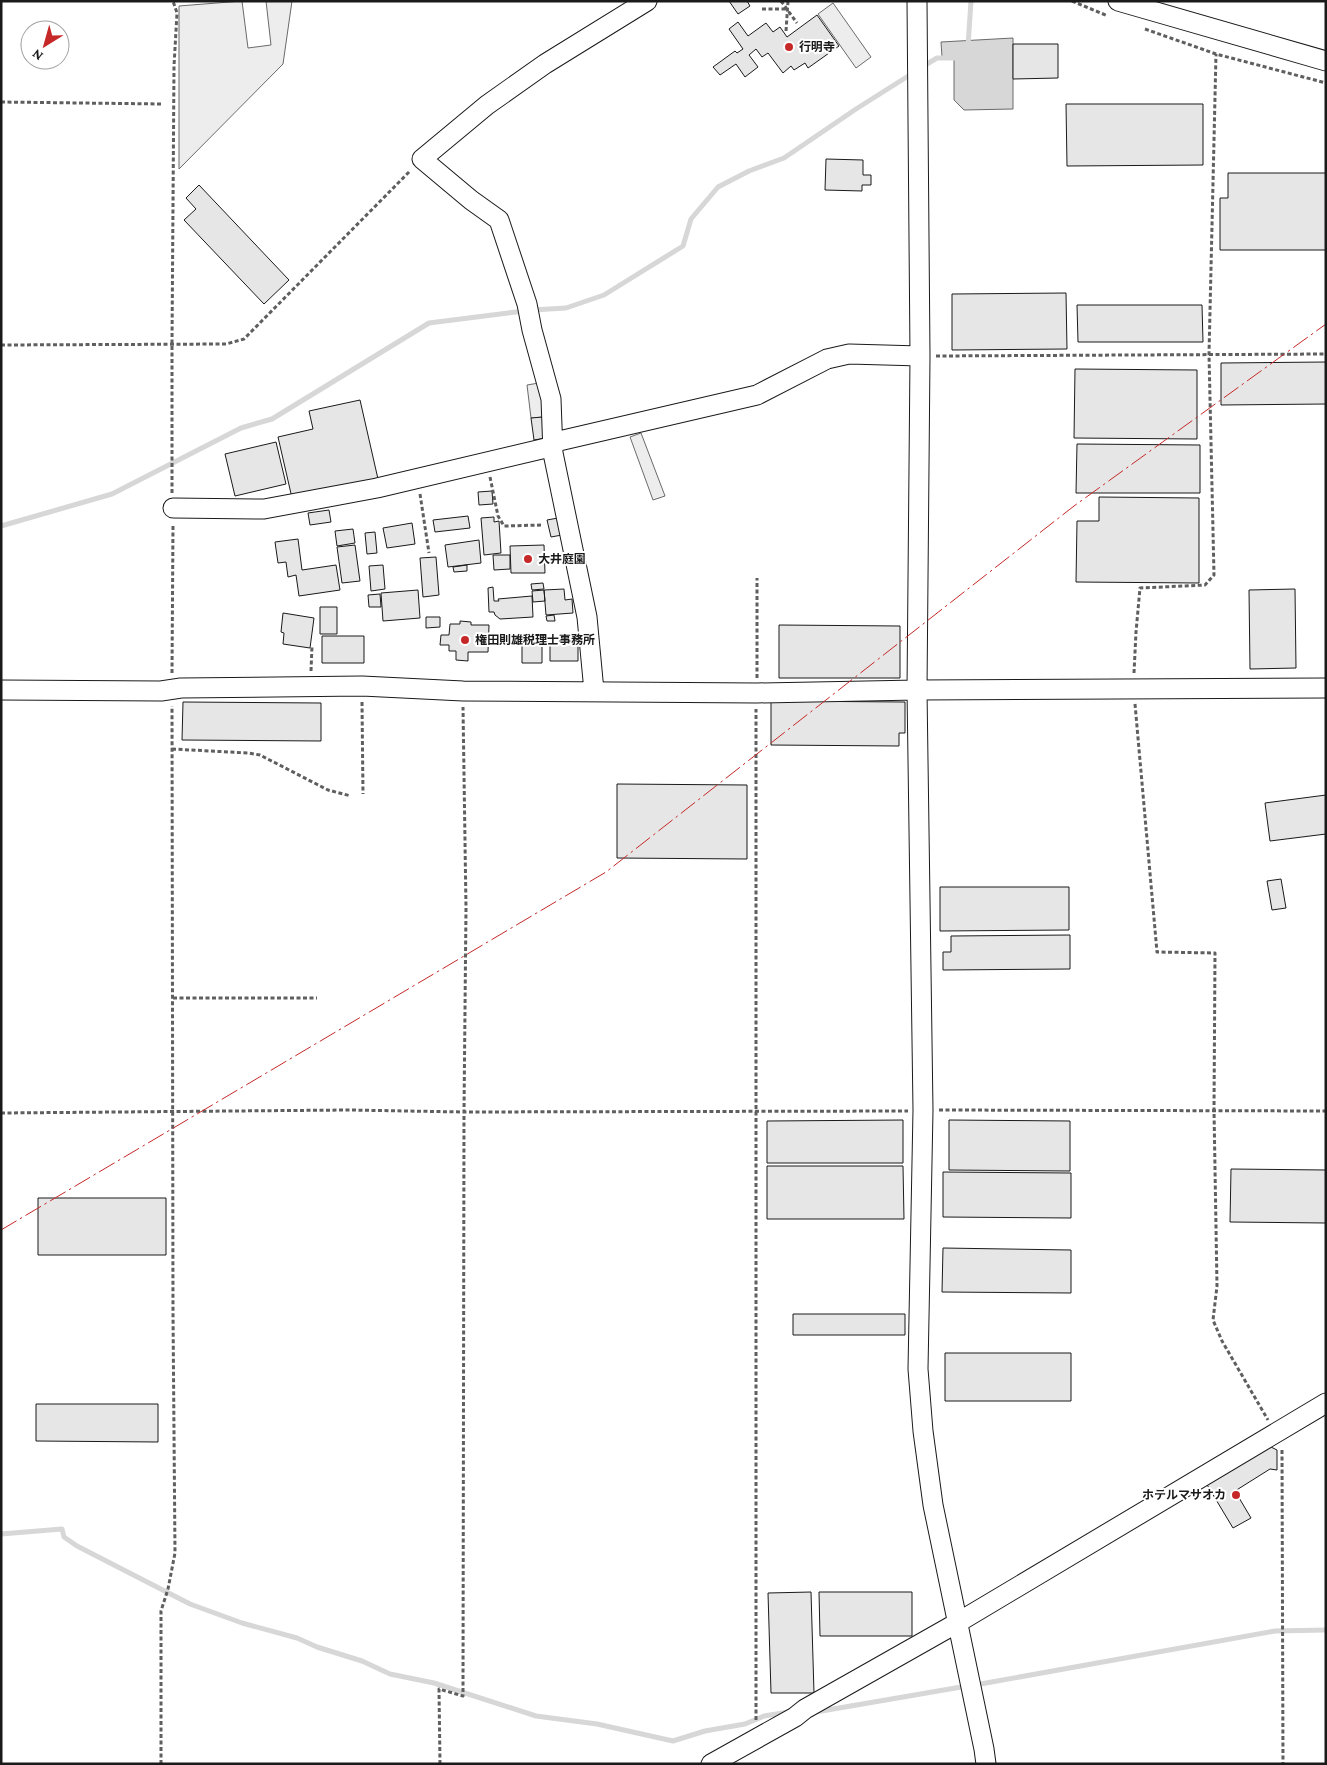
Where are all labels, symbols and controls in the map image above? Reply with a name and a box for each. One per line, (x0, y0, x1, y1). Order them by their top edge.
north arrow (20, 20, 70, 70)
place label: 行明寺 (799, 40, 835, 54)
marker: 行明寺 (783, 41, 795, 53)
text: N (28, 46, 46, 65)
place label: 大井庭園 (538, 552, 586, 566)
marker: 大井庭園 (522, 553, 534, 565)
place label: 権田則雄税理士事務所 (475, 633, 595, 647)
marker: 権田則雄税理士事務所 (459, 634, 471, 646)
place label: ホテルマサオカ (1142, 1488, 1226, 1502)
marker: ホテルマサオカ (1230, 1489, 1242, 1501)

